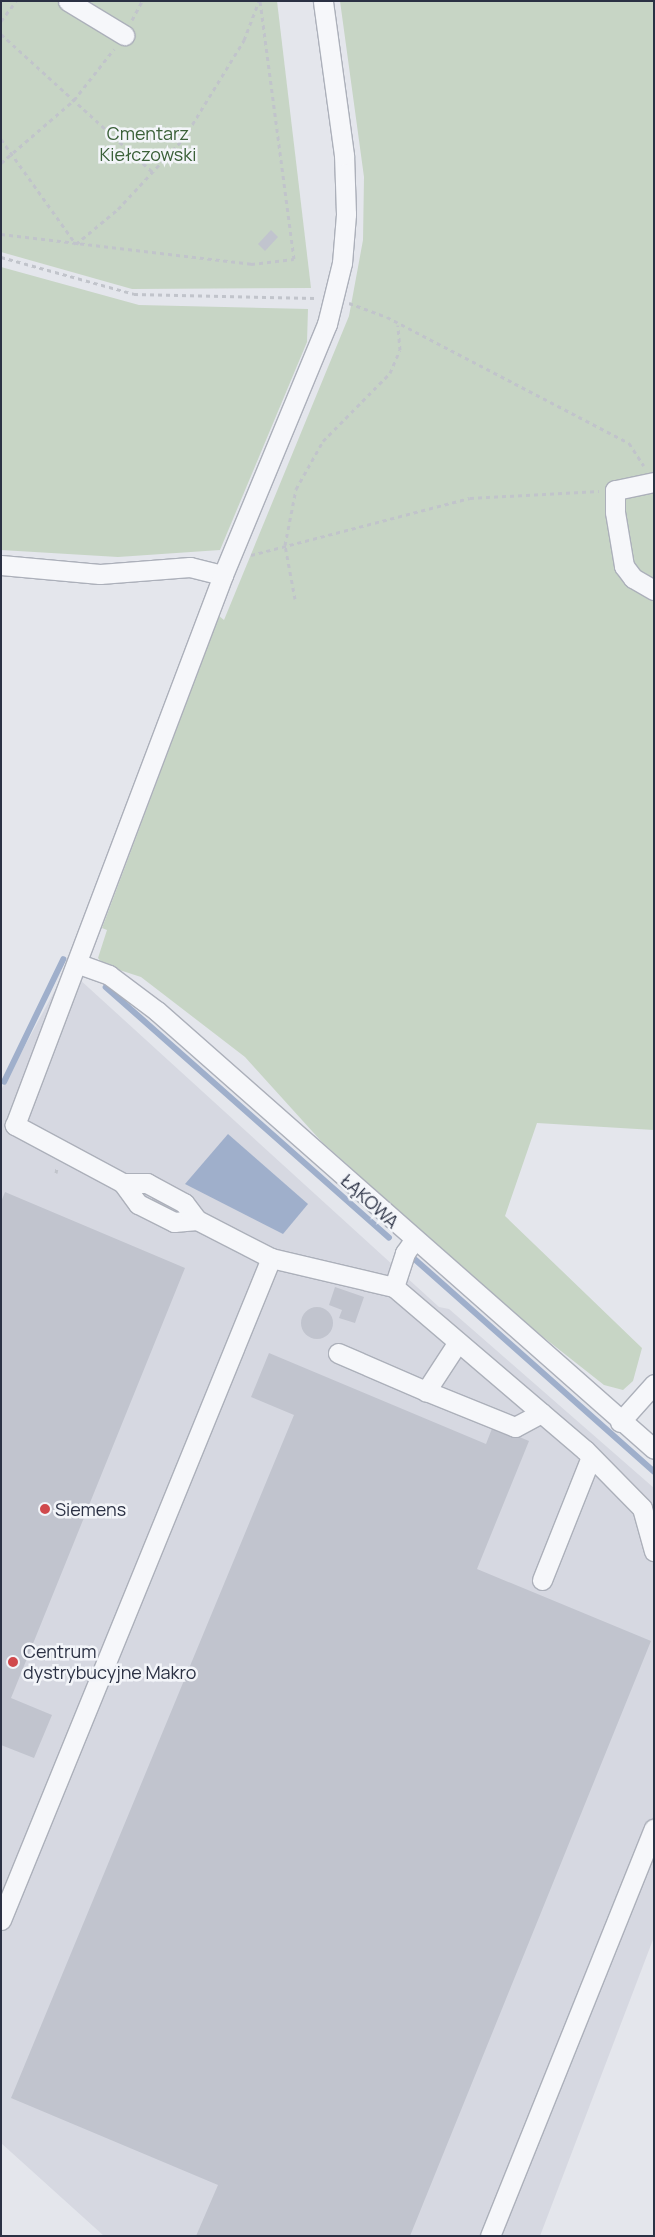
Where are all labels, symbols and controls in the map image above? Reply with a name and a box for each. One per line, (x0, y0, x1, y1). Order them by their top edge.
park label: Cmentarz Kiełczowski (100, 123, 196, 166)
street label: ŁĄKOWA (337, 1169, 403, 1233)
place label: Siemens (55, 1498, 126, 1520)
marker: Siemens (39, 1503, 51, 1515)
place label: Centrum dystrybucyjne Makro (23, 1641, 196, 1684)
marker: Centrum dystrybucyjne Makro (7, 1656, 19, 1668)

